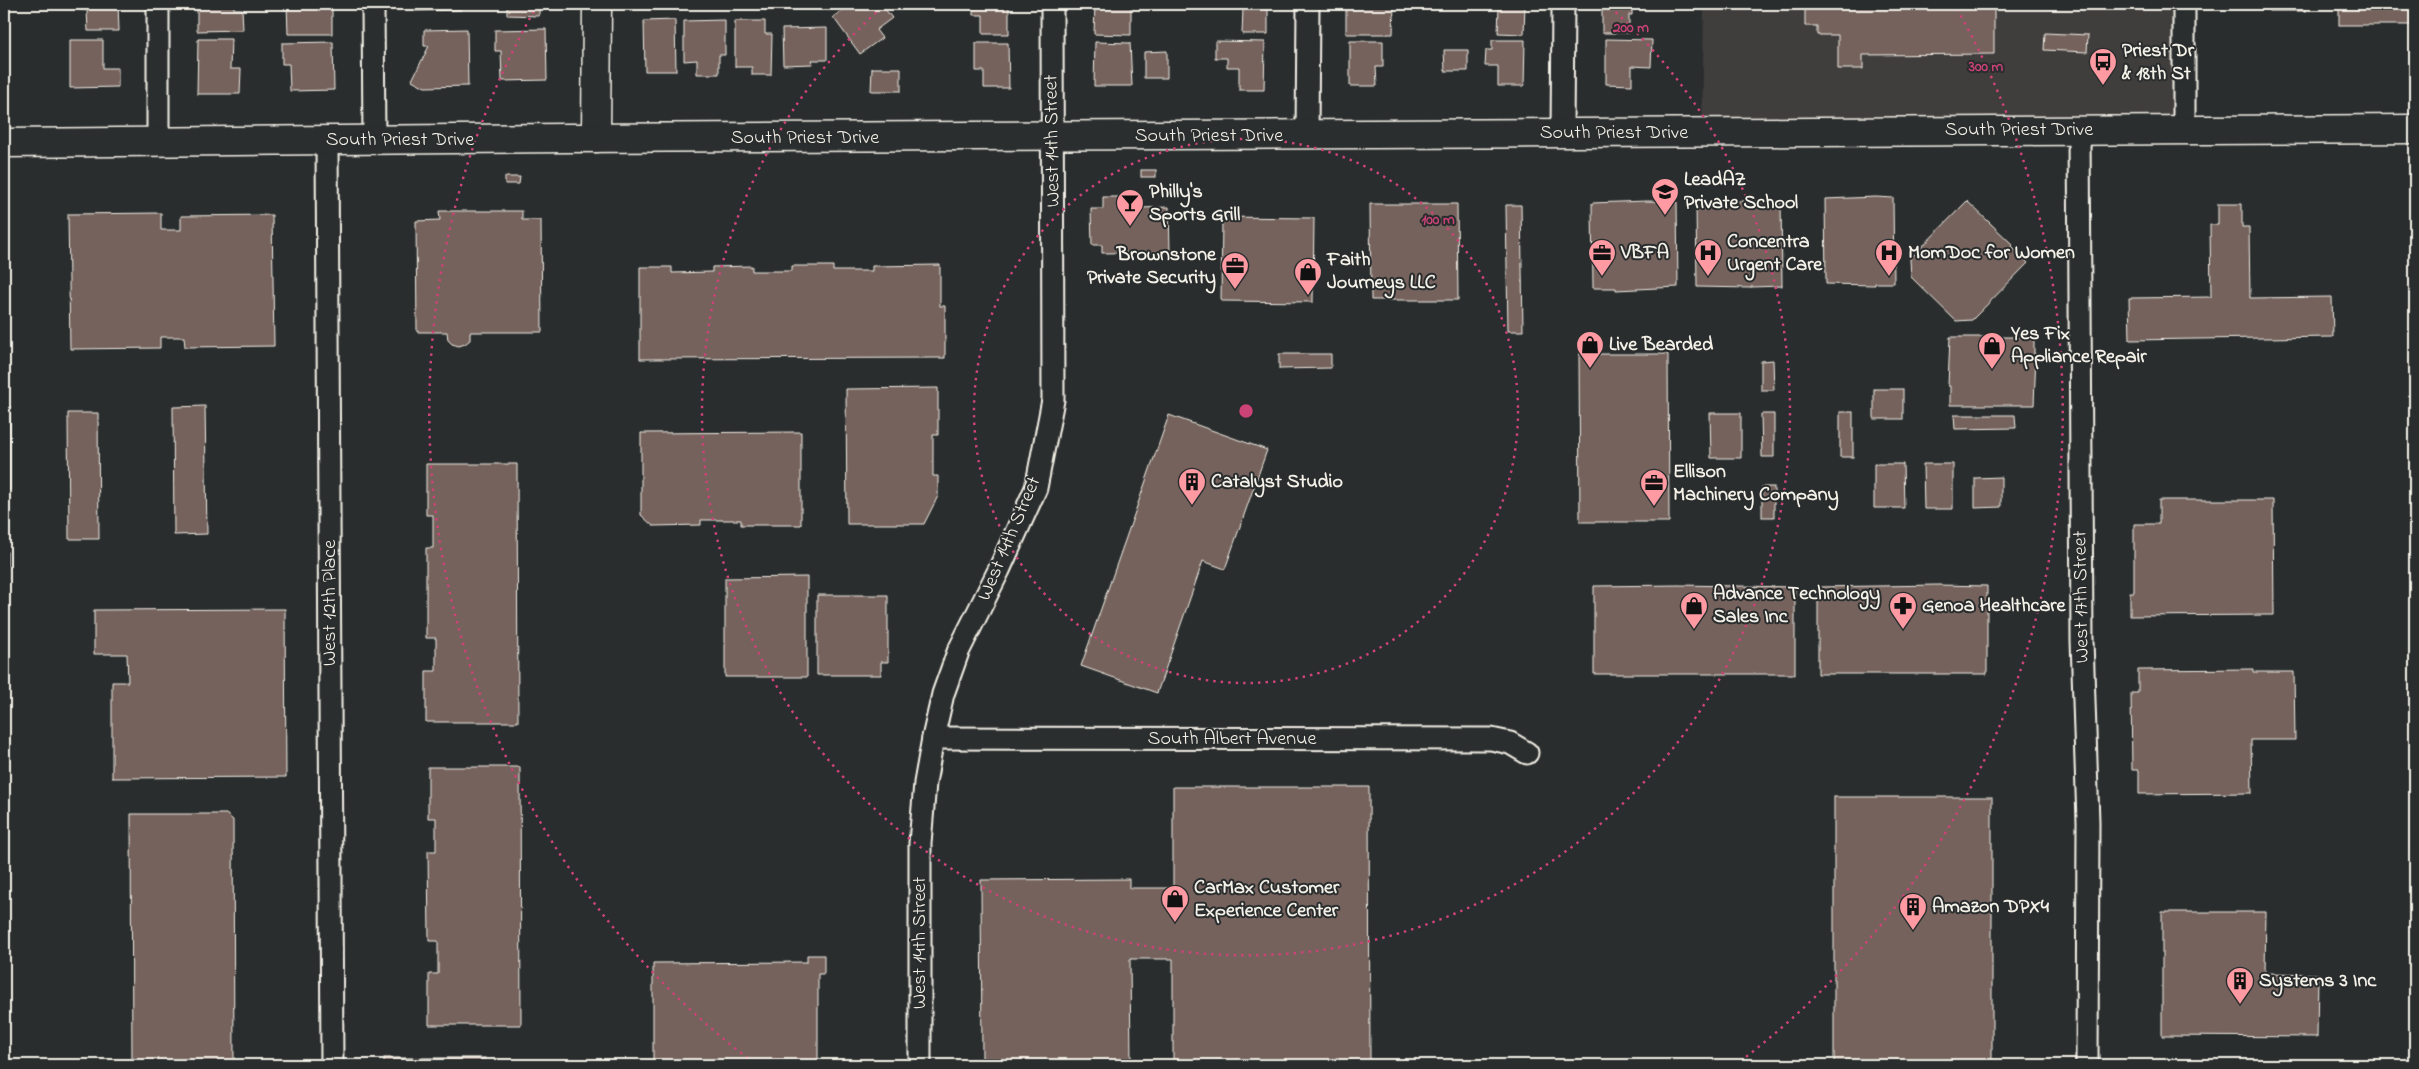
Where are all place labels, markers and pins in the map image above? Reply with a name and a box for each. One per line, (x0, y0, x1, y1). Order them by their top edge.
place label: Priest Dr & 18th St (2121, 37, 2195, 89)
bus stop icon: Priest Dr & 18th St (2088, 47, 2118, 86)
place label: LeadAZ Private School (1684, 166, 1798, 218)
school or university icon: LeadAZ Private School (1650, 177, 1680, 216)
place label: Philly's Sports Grill (1149, 178, 1240, 230)
bar icon: Philly's Sports Grill (1115, 188, 1145, 227)
place label: Concentra Urgent Care (1727, 228, 1823, 281)
office icon: VBFA (1587, 238, 1617, 277)
hospital icon: Concentra Urgent Care (1693, 238, 1723, 277)
hospital icon: MomDoc for Women (1874, 238, 1904, 277)
place label: VBFA (1620, 239, 1669, 268)
place label: MomDoc for Women (1908, 239, 2075, 268)
place label: Brownstone Private Security (1087, 241, 1217, 294)
place label: Faith Journeys LLC (1326, 246, 1436, 299)
office icon: Brownstone Private Security (1220, 251, 1250, 290)
shop icon: Faith Journeys LLC (1293, 257, 1323, 296)
place label: Yes Fix Appliance Repair (2010, 320, 2147, 372)
shop icon: Live Bearded (1575, 330, 1605, 369)
place label: Live Bearded (1609, 331, 1714, 360)
shop icon: Yes Fix Appliance Repair (1977, 331, 2007, 370)
centre of rings (1237, 402, 1255, 420)
place label: Ellison Machinery Company (1673, 458, 1839, 511)
building icon: Catalyst Studio (1177, 467, 1207, 506)
place label: Catalyst Studio (1211, 468, 1343, 498)
office icon: Ellison Machinery Company (1639, 468, 1669, 507)
place label: Advance Technology Sales Inc (1713, 580, 1880, 632)
shop icon: Advance Technology Sales Inc (1679, 591, 1709, 630)
pharmacy icon: Genoa Healthcare (1888, 591, 1918, 630)
place label: Genoa Healthcare (1922, 592, 2066, 621)
place label: CarMax Customer Experience Center (1194, 874, 1340, 926)
shop icon: CarMax Customer Experience Center (1160, 884, 1190, 923)
building icon: Amazon DPX4 (1898, 892, 1928, 931)
place label: Amazon DPX4 (1932, 893, 2050, 922)
building icon: Systems 3 Inc (2225, 966, 2255, 1005)
place label: Systems 3 Inc (2259, 967, 2377, 997)

